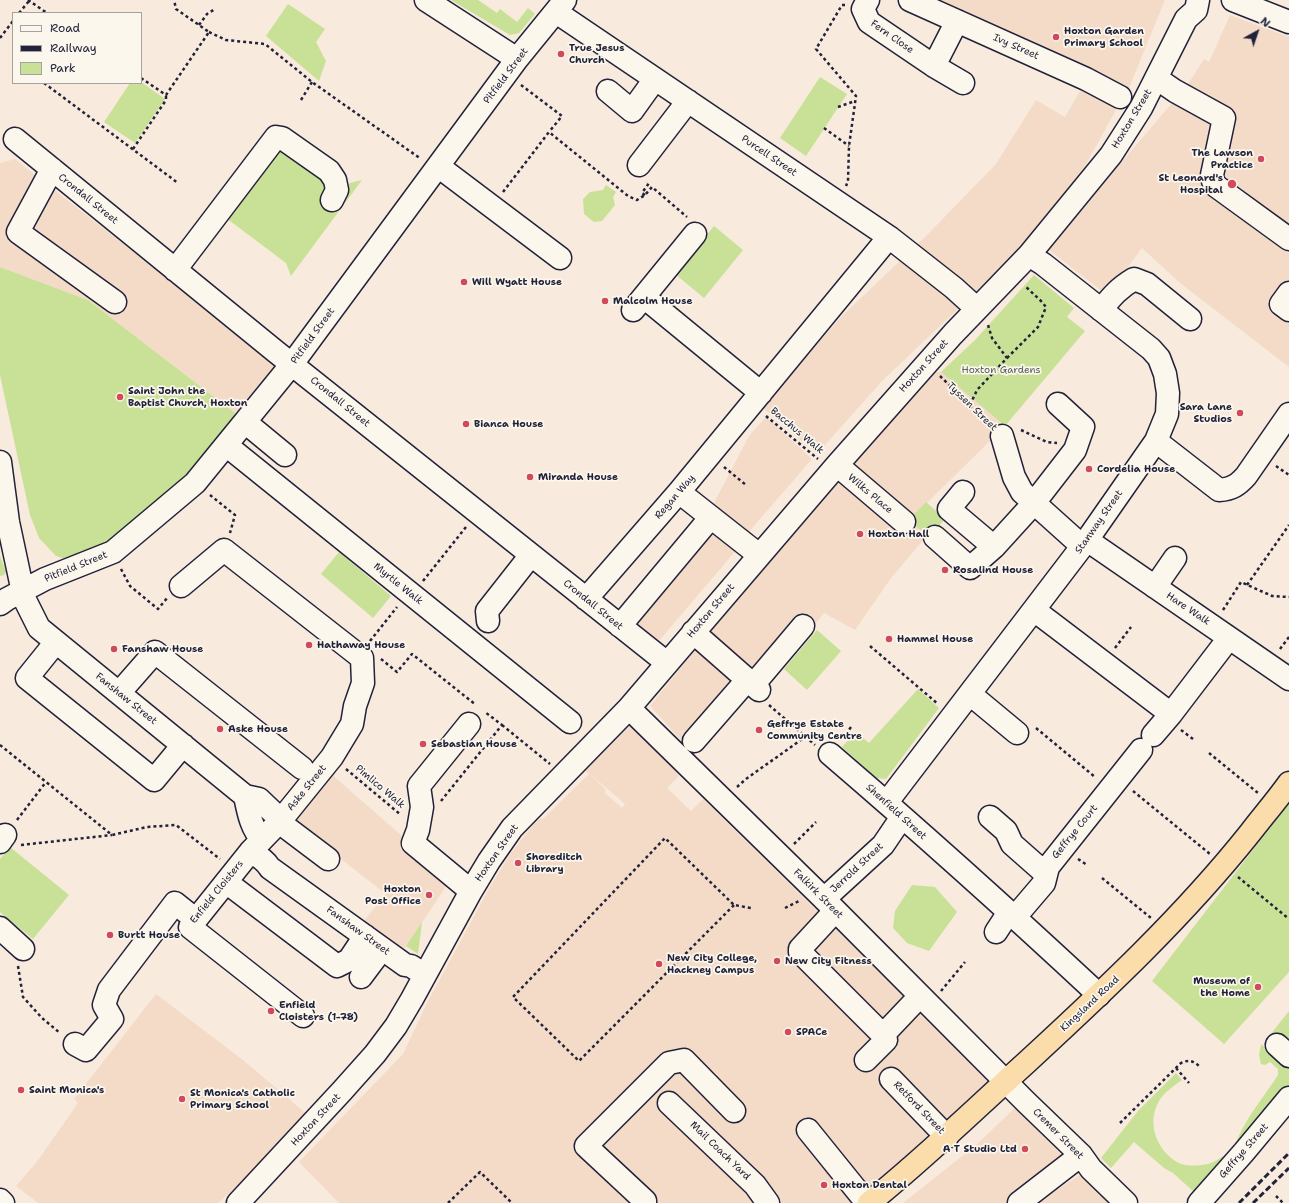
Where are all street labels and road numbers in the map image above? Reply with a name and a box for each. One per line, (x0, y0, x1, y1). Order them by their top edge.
street label: Fern Close (868, 18, 916, 56)
street label: Ivy Street (991, 32, 1041, 62)
street label: Pitfield Street (481, 46, 531, 106)
street label: Hoxton Street (1109, 87, 1155, 151)
street label: Purcell Street (739, 133, 799, 179)
street label: Crondall Street (56, 171, 120, 227)
street label: Pitfield Street (288, 305, 338, 367)
street label: Hoxton Street (897, 337, 951, 395)
street label: Crondall Street (308, 374, 372, 430)
street label: Tyssen Street (944, 380, 1000, 434)
street label: Bacchus Walk (768, 405, 826, 457)
street label: Regan Way (652, 472, 698, 522)
street label: Wilks Place (845, 472, 895, 516)
street label: Stanway Street (1073, 488, 1125, 556)
street label: Pitfield Street (43, 549, 109, 585)
street label: Myrtle Walk (371, 560, 425, 608)
street label: Crondall Street (561, 577, 625, 633)
street label: Hoxton Street (685, 581, 737, 641)
street label: Hare Walk (1164, 590, 1212, 628)
street label: Fanshaw Street (93, 671, 159, 727)
street label: Aske Street (285, 763, 329, 813)
street label: Pimlico Walk (353, 763, 407, 811)
street label: Shenfield Street (863, 782, 929, 842)
street label: Geffrye Court (1050, 803, 1100, 861)
street label: Hoxton Street (473, 822, 521, 884)
street label: Jerrold Street (828, 840, 886, 896)
street label: Enfield Cloisters (188, 858, 246, 926)
street label: Falkirk Street (791, 867, 845, 921)
street label: Fanshaw Street (324, 904, 392, 958)
street label: Kingsland Road (1058, 974, 1122, 1034)
street label: Retford Street (891, 1079, 947, 1137)
street label: Hoxton Street (289, 1091, 343, 1149)
street label: Cremer Street (1030, 1106, 1086, 1162)
street label: Mail Coach Yard (687, 1119, 753, 1183)
street label: Geffrye Street (1217, 1121, 1271, 1181)

